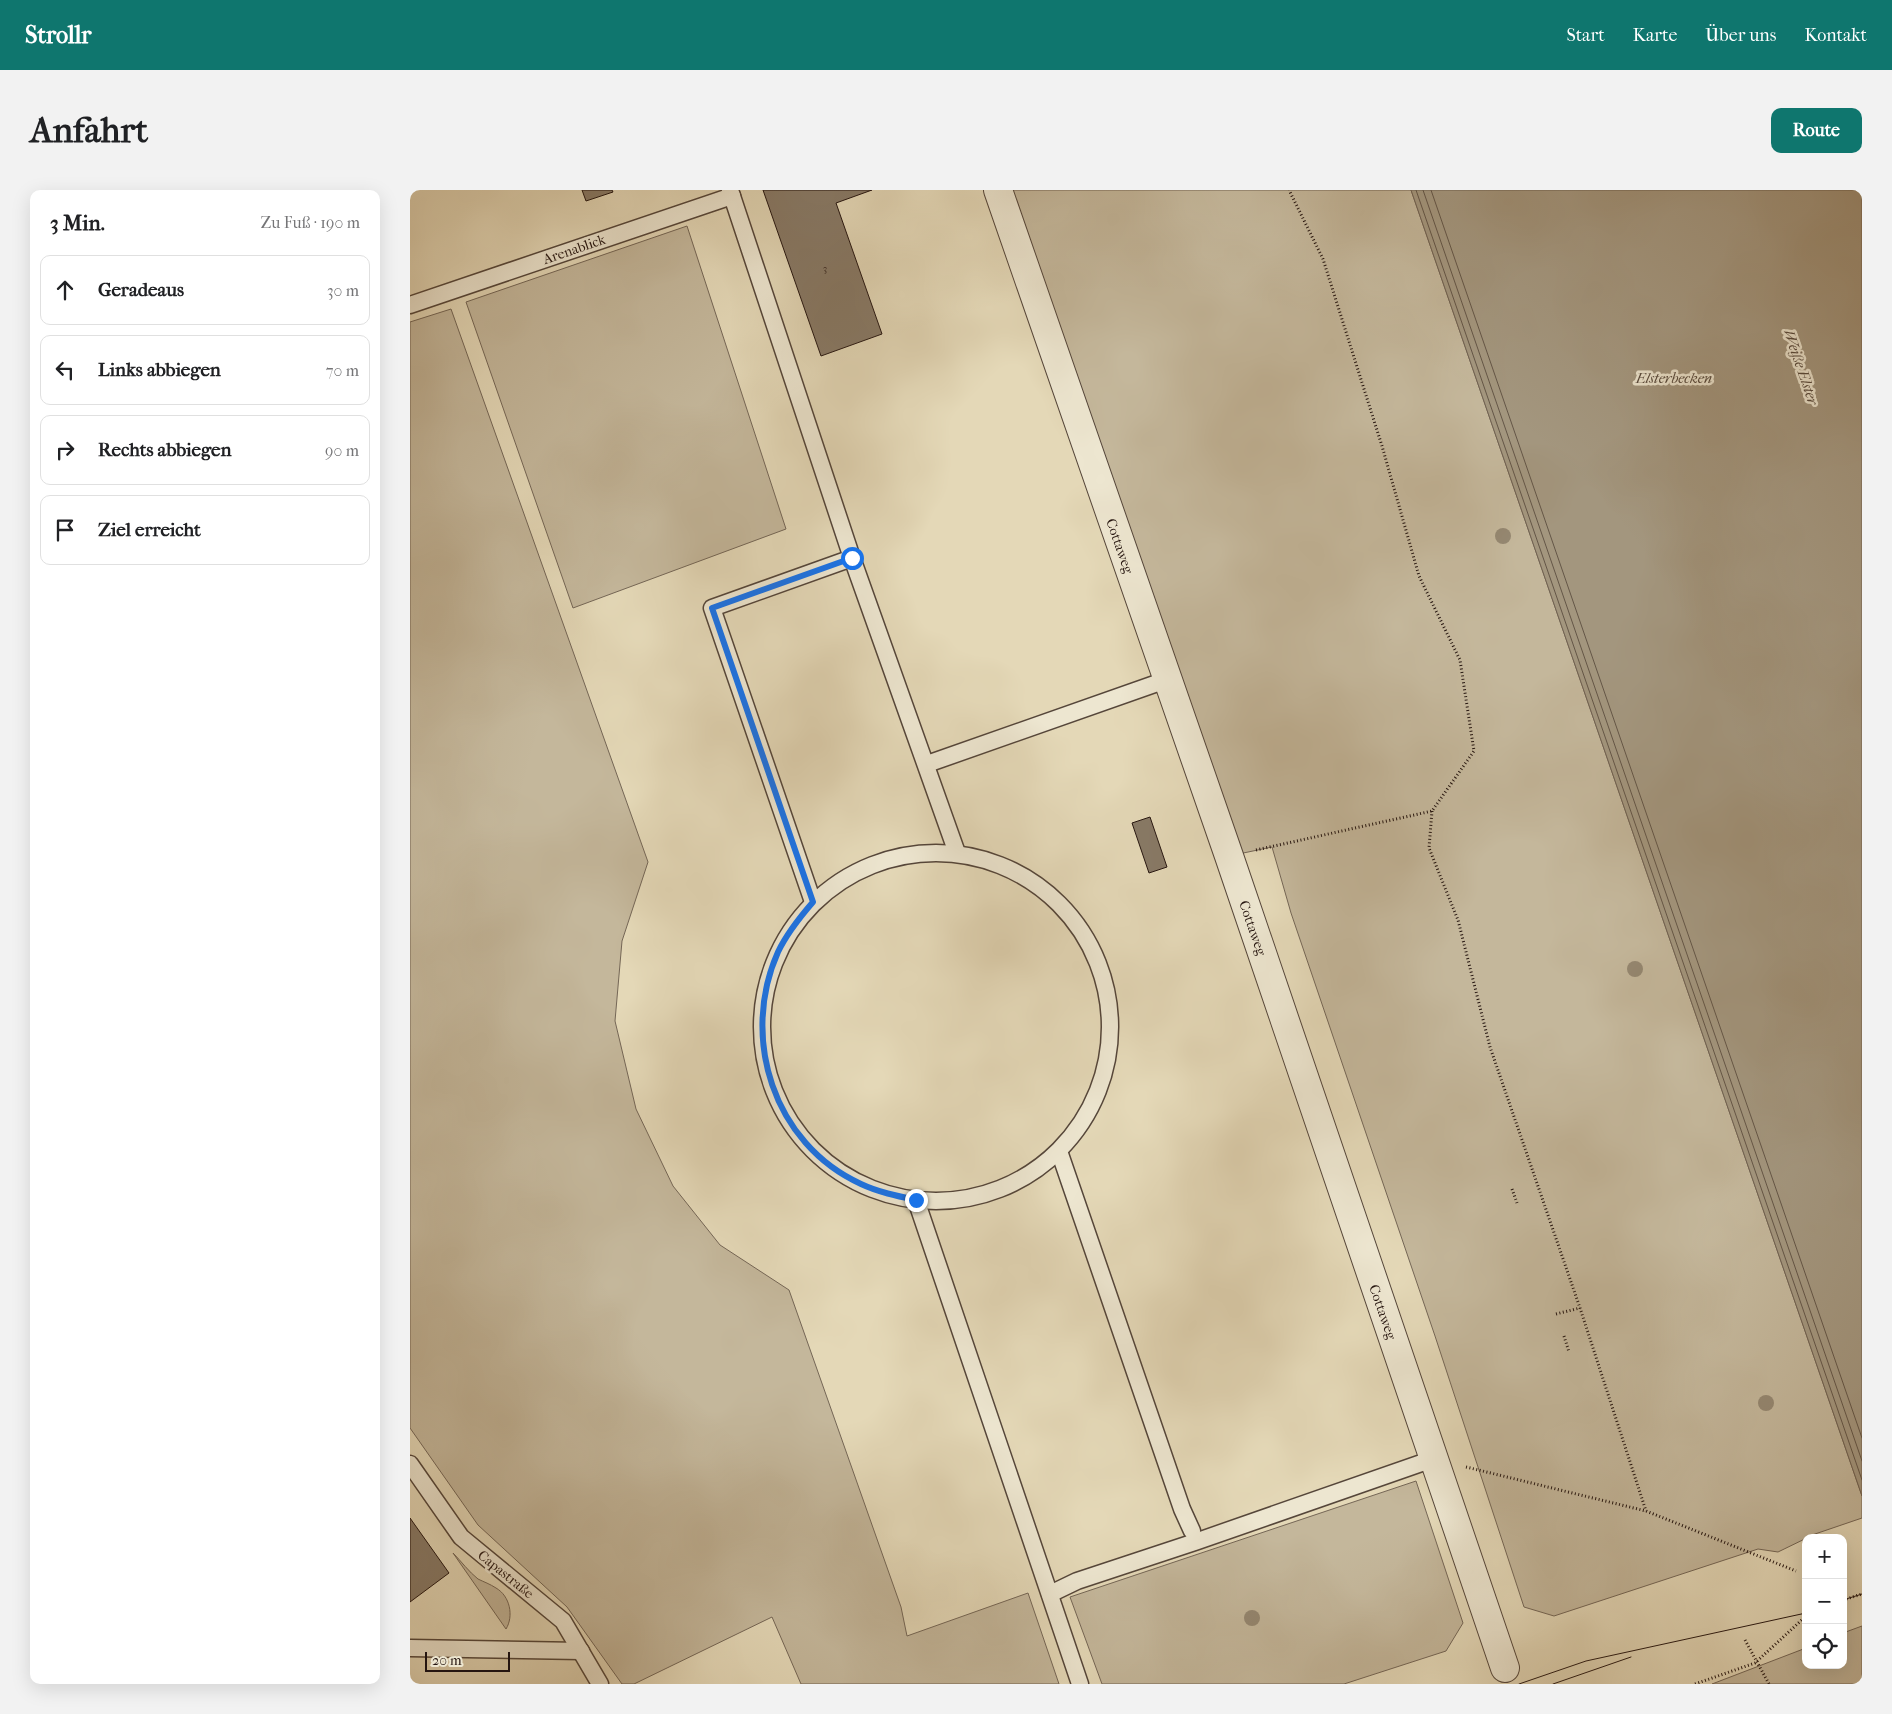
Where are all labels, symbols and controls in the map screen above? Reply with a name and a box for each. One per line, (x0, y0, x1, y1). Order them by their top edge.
text: Strollr (25, 21, 92, 49)
text: Start (1566, 25, 1605, 46)
text: Karte (1633, 25, 1677, 46)
text: Über uns (1705, 25, 1776, 46)
text: Kontakt (1804, 25, 1867, 46)
button: Route (1771, 108, 1862, 153)
text: Anfahrt (30, 110, 148, 151)
text: 3 Min. (50, 211, 105, 235)
text: Zu Fuß · 190 m (261, 213, 360, 232)
street label: Arenablick (540, 231, 608, 268)
house number: 3 (823, 262, 827, 275)
icon: ahead (51, 276, 79, 304)
text: Geradeaus (98, 279, 184, 301)
text: 30 m (327, 281, 359, 300)
water label: Weiße Elster (1780, 327, 1823, 408)
icon: left (51, 356, 79, 384)
text: Links abbiegen (98, 359, 221, 381)
text: 70 m (326, 361, 359, 380)
water label: Elsterbecken (1635, 369, 1712, 387)
icon: right (51, 436, 79, 464)
text: Rechts abbiegen (98, 439, 232, 461)
text: 90 m (325, 441, 359, 460)
icon: arrive (51, 516, 79, 544)
street label: Cottaweg (1102, 516, 1137, 576)
text: Ziel erreicht (98, 519, 201, 541)
route start (841, 547, 864, 570)
street label: Cottaweg (1235, 898, 1270, 958)
route end (905, 1189, 928, 1212)
street label: Cottaweg (1365, 1282, 1400, 1342)
map controls (1802, 1534, 1847, 1669)
button: + (1802, 1534, 1847, 1579)
street label: Capastraße (474, 1547, 537, 1602)
button: − (1802, 1579, 1847, 1624)
button: locate (1802, 1624, 1847, 1669)
scale bar (425, 1649, 510, 1672)
text: 20 m (432, 1652, 462, 1669)

